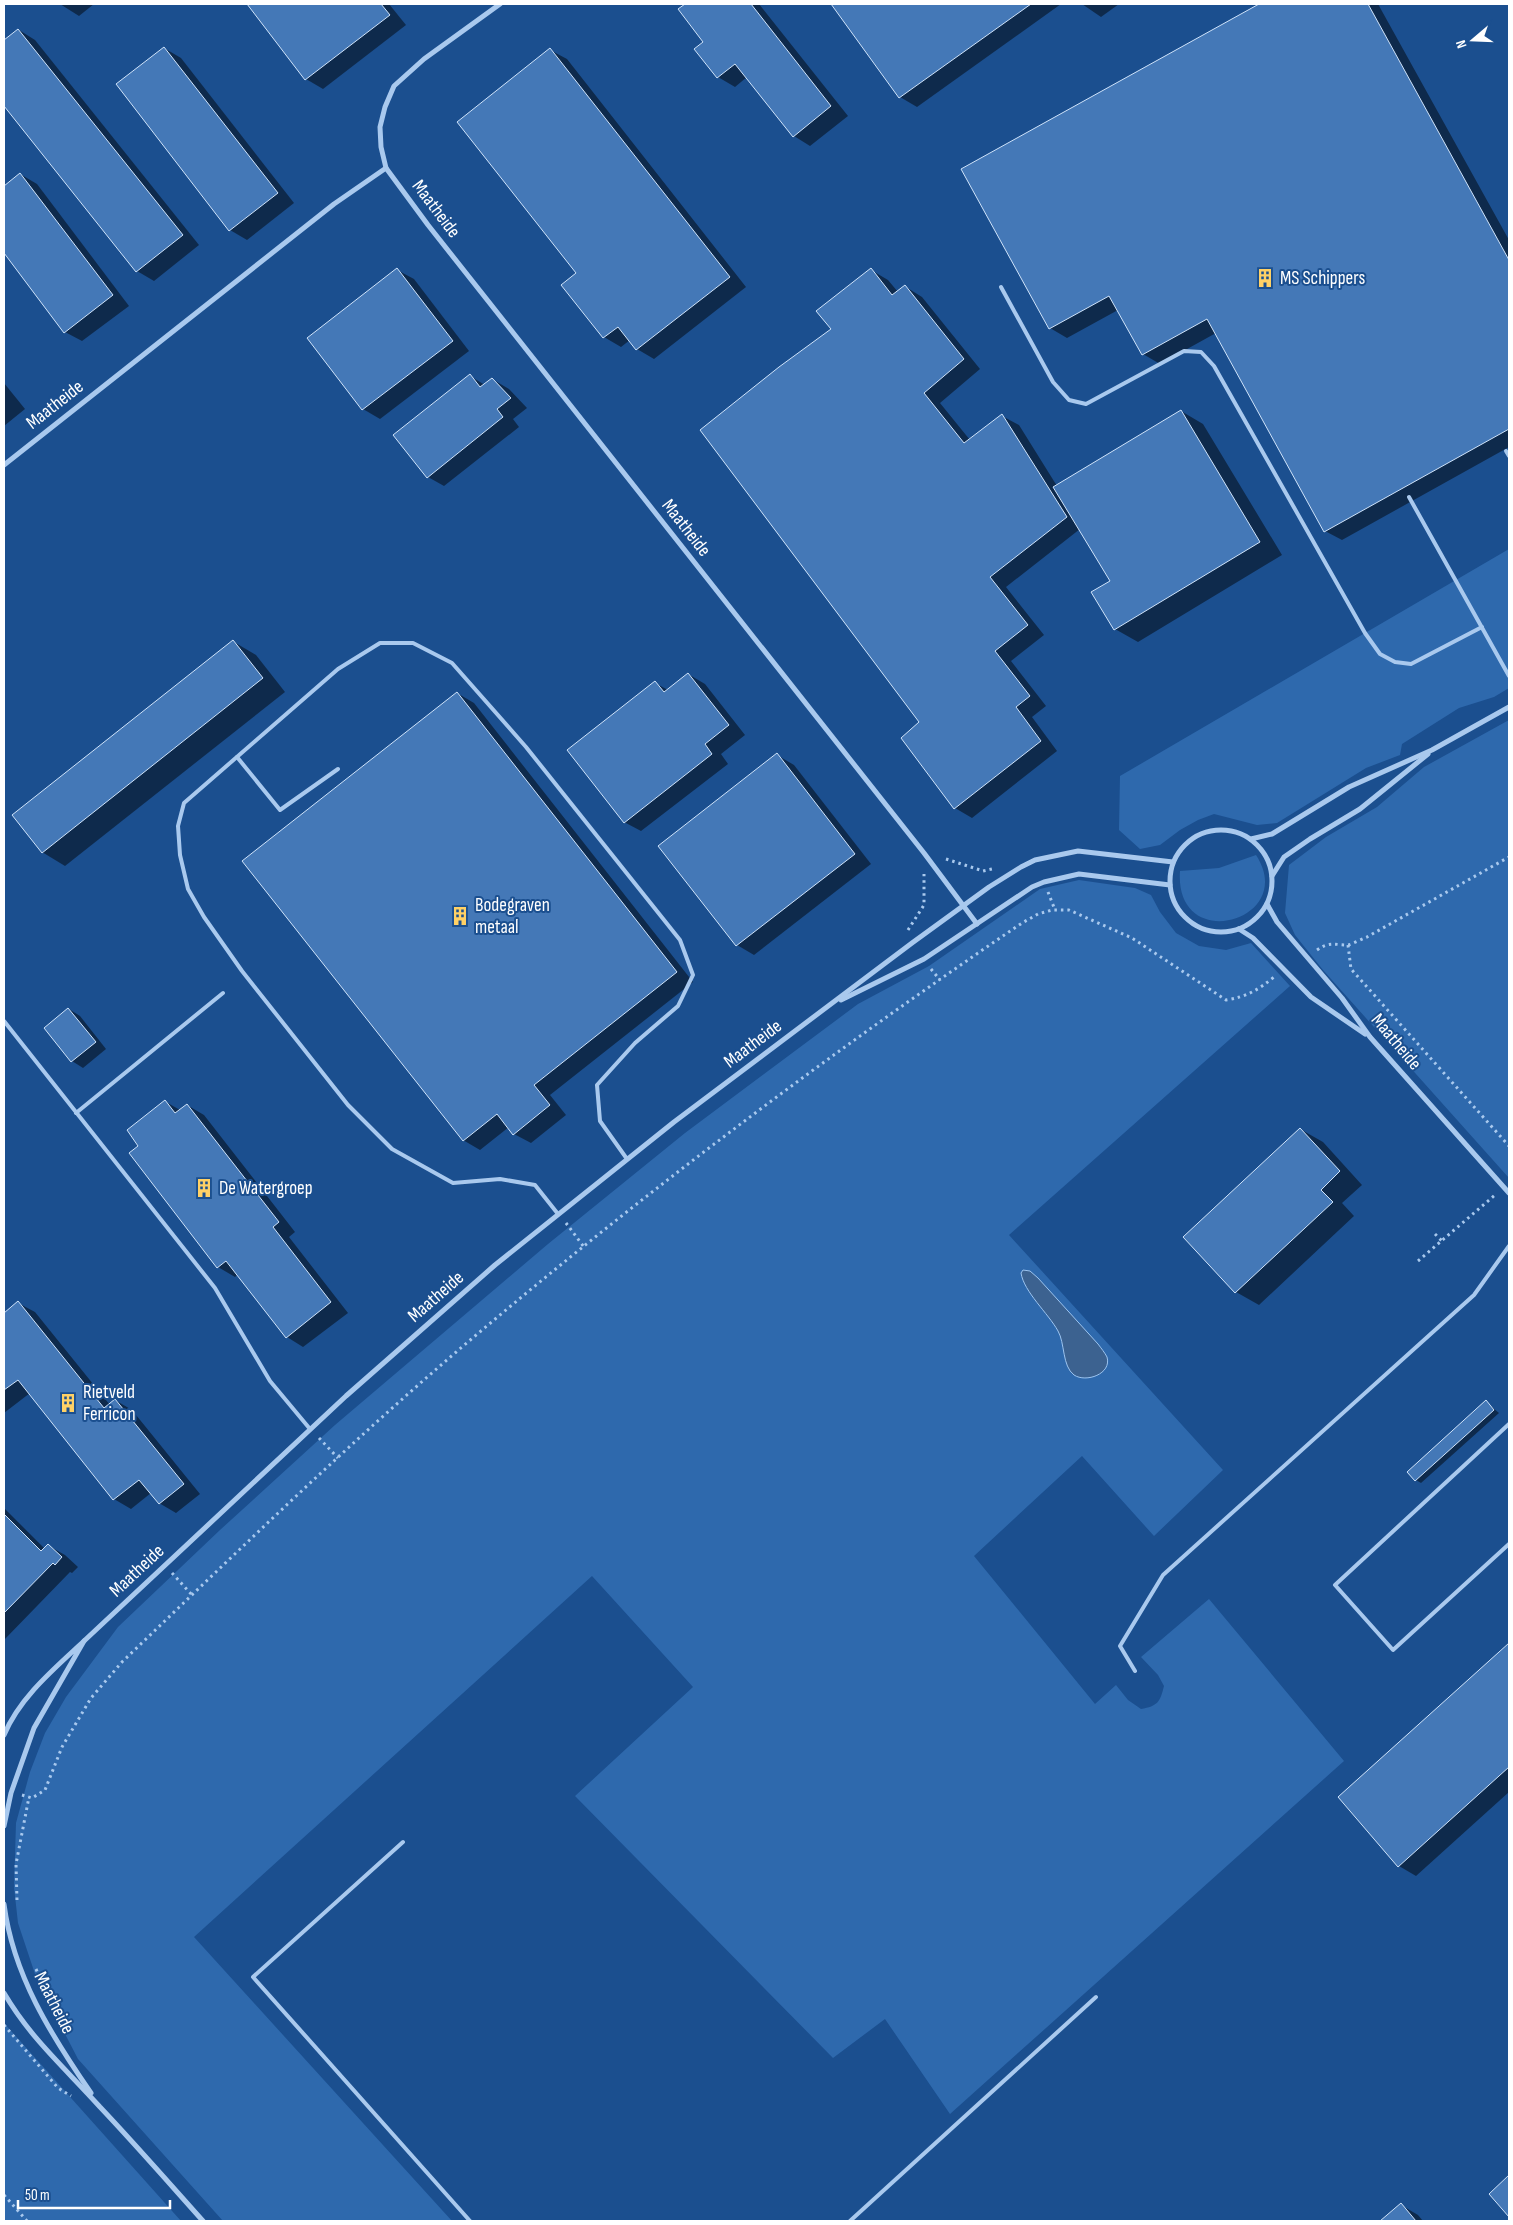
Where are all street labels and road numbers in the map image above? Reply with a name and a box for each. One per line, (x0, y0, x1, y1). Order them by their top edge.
street label: Maatheide (407, 175, 465, 243)
street label: Maatheide (22, 375, 88, 435)
street label: Maatheide (656, 495, 716, 561)
street label: Maatheide (1366, 1009, 1426, 1075)
street label: Maatheide (719, 1015, 787, 1073)
street label: Maatheide (403, 1266, 469, 1328)
street label: Maatheide (105, 1540, 169, 1602)
street label: Maatheide (29, 1968, 79, 2038)

